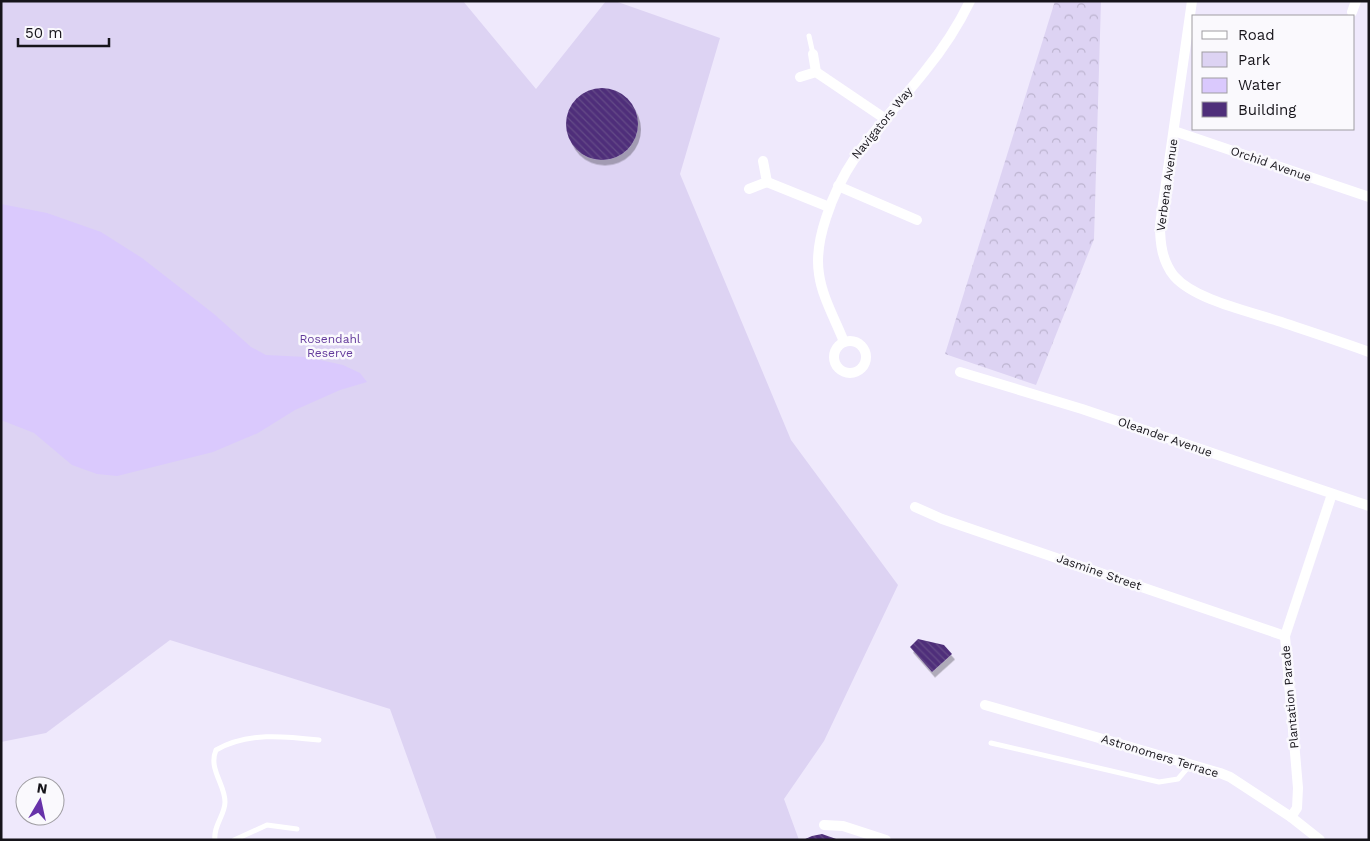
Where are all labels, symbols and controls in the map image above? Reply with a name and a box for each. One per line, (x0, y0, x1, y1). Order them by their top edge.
scale bar (18, 15, 109, 47)
legend (1192, 15, 1355, 130)
text: 50 m (25, 24, 62, 42)
text: Road (1238, 26, 1275, 44)
text: Park (1238, 51, 1271, 69)
text: Water (1238, 76, 1281, 94)
street label: Navigators Way (849, 84, 916, 162)
text: Building (1238, 101, 1296, 119)
street label: Verbena Avenue (1154, 138, 1180, 232)
street label: Orchid Avenue (1229, 144, 1313, 184)
park label: Rosendahl Reserve (299, 332, 361, 360)
street label: Oleander Avenue (1116, 414, 1214, 460)
street label: Jasmine Street (1055, 551, 1143, 593)
street label: Plantation Parade (1278, 645, 1301, 749)
street label: Astronomers Terrace (1100, 732, 1220, 781)
north arrow (15, 776, 65, 826)
text: N (36, 779, 48, 797)

